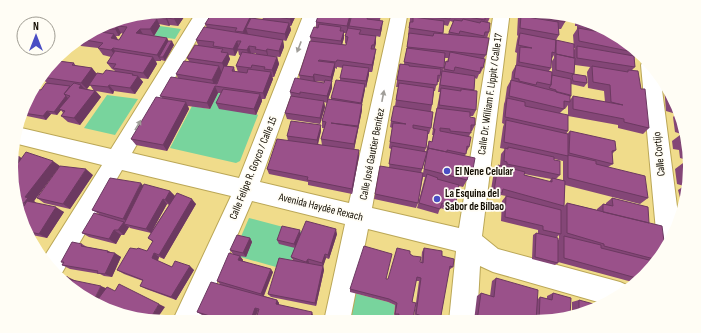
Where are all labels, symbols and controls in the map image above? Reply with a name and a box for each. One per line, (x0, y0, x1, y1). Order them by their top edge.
north arrow (16, 16, 56, 56)
text: N (33, 20, 39, 33)
street label: Calle Dr. William F. Lippit / Calle 17 (475, 32, 505, 156)
one-way arrow (296, 42, 302, 54)
one-way arrow (381, 90, 387, 102)
street label: Calle José Gautier Benítez (357, 107, 387, 201)
street label: Calle Felipe R. Goyco / Calle 15 (226, 115, 280, 221)
one-way arrow (134, 119, 141, 131)
street label: Calle Cortijo (650, 131, 668, 177)
place label: El Nene Celular (455, 165, 514, 178)
marker: El Nene Celular (442, 166, 452, 176)
place label: La Esquina del Sabor de Bilbao (445, 187, 504, 213)
street label: Avenida Haydée Rexach (277, 190, 365, 224)
marker: La Esquina del Sabor de Bilbao (432, 194, 442, 204)

